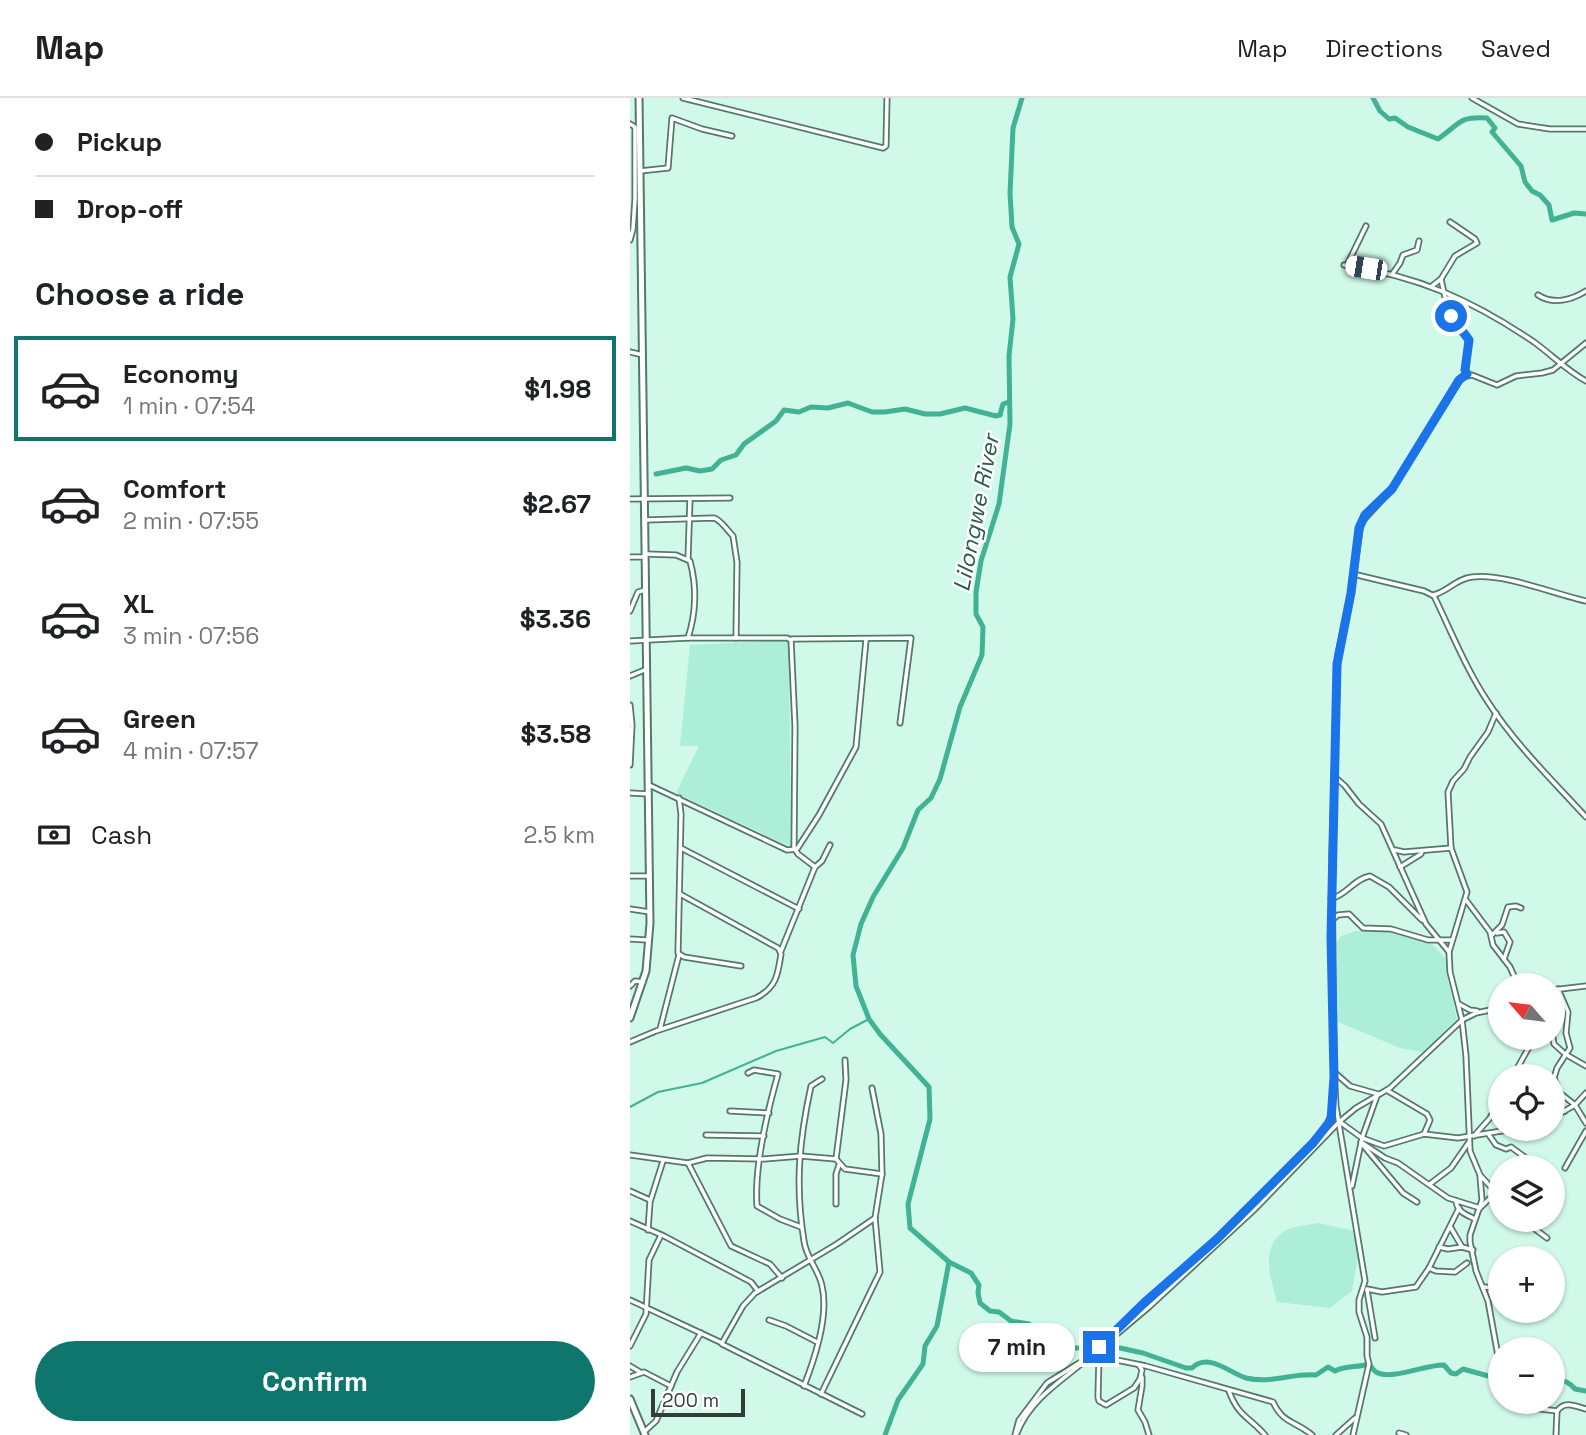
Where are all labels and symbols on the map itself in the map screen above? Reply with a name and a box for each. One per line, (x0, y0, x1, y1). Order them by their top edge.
car (1344, 254, 1389, 282)
route start (1435, 300, 1467, 332)
water label: Lilongwe River (946, 430, 1006, 594)
north arrow (1488, 973, 1564, 1050)
callout: 7 min (959, 1322, 1074, 1372)
route end (1083, 1331, 1115, 1363)
scale bar (651, 1386, 746, 1418)

